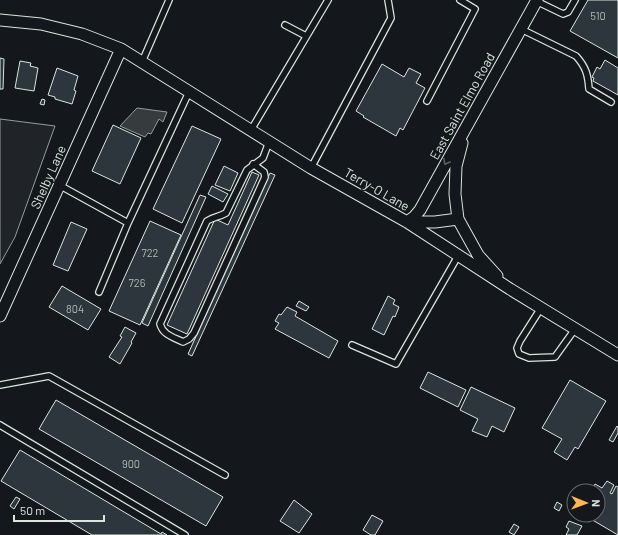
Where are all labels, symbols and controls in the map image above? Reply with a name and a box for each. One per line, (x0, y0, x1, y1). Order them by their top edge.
house number: 510 (590, 9, 606, 22)
street label: East Saint Elmo Road (426, 50, 498, 162)
street label: Shelby Lane (27, 143, 69, 211)
one-way arrow (444, 158, 451, 165)
street label: Terry-O Lane (342, 164, 413, 214)
house number: 722 (142, 246, 159, 259)
house number: 726 (129, 276, 146, 289)
house number: 804 (66, 302, 84, 315)
house number: 900 (122, 457, 140, 470)
north arrow (566, 483, 606, 523)
scale bar (14, 497, 104, 523)
text: N (590, 499, 603, 507)
text: 50 m (20, 503, 45, 517)

